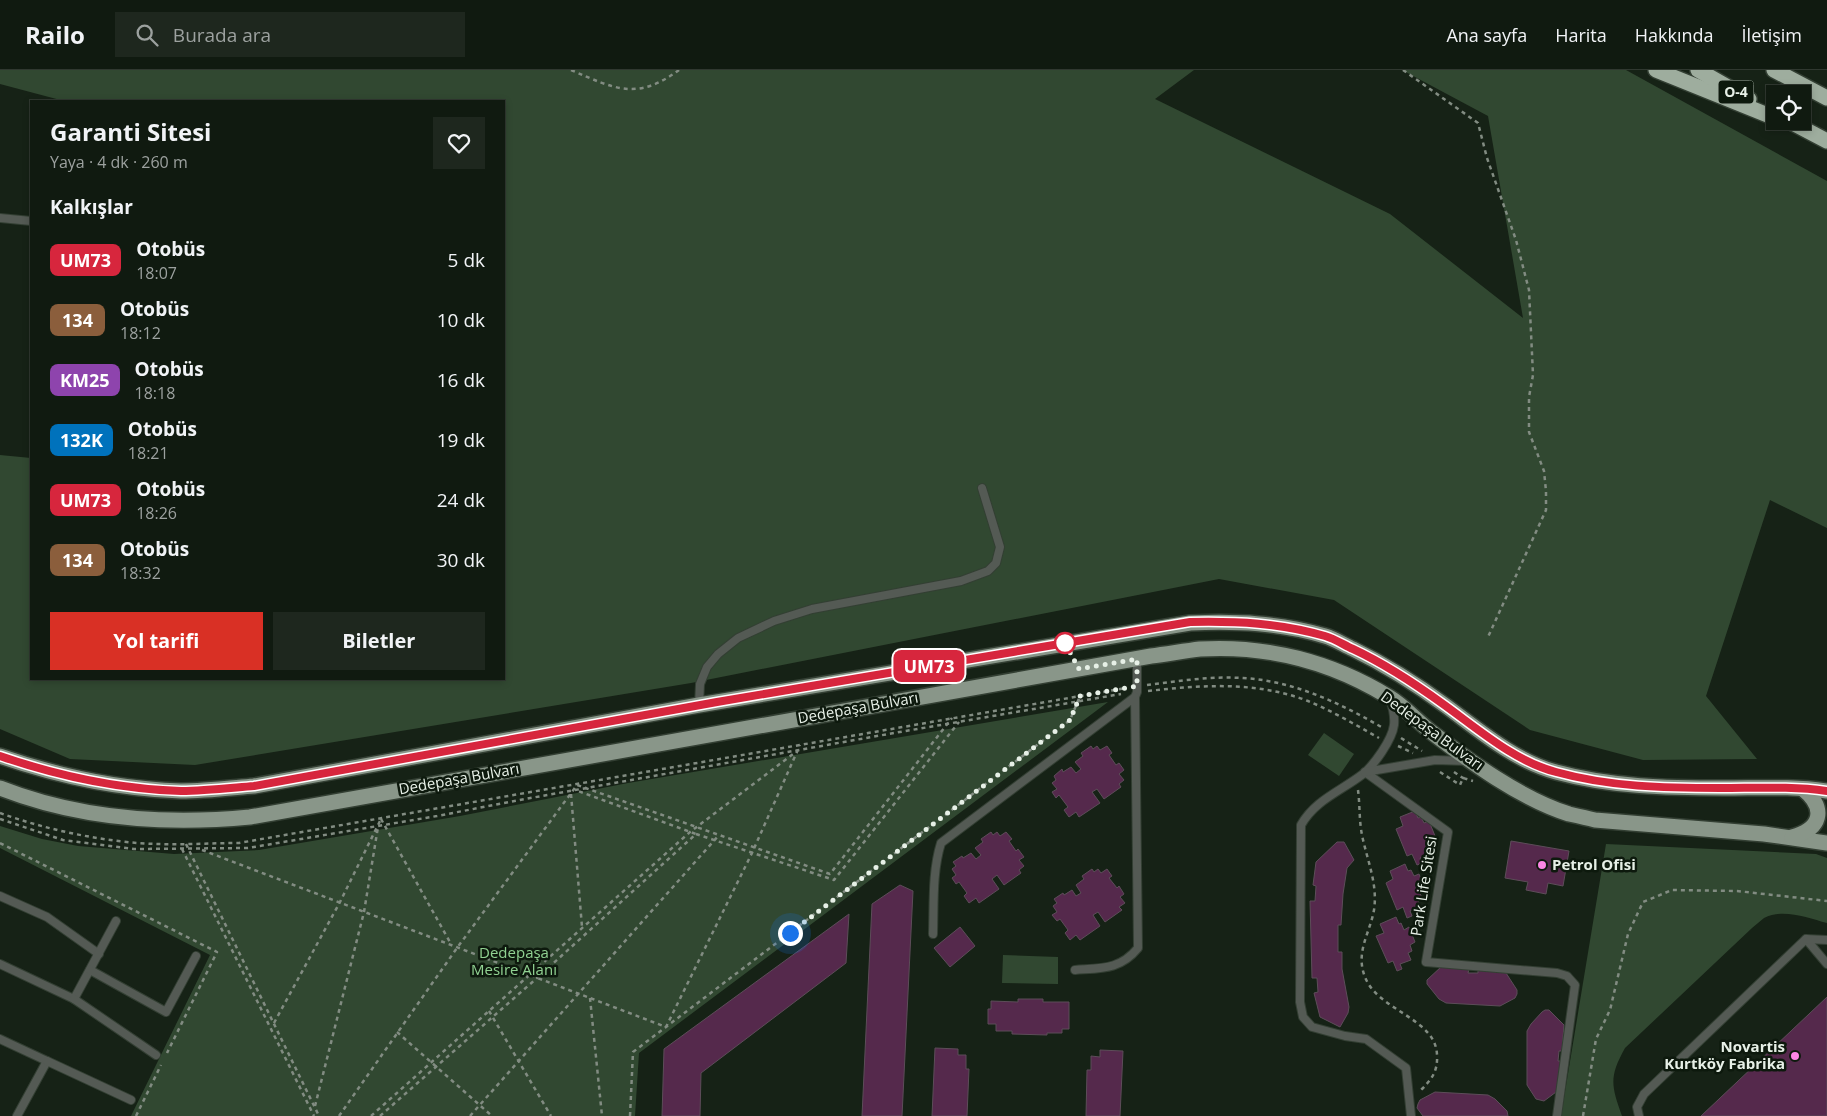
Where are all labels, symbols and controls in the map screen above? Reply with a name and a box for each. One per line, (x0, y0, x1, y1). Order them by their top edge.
search box (115, 12, 465, 57)
text: Railo (25, 18, 85, 51)
icon: search (133, 21, 161, 49)
text: Burada ara (173, 22, 271, 48)
text: Ana sayfa (1446, 23, 1527, 47)
text: Harita (1555, 23, 1607, 47)
text: Hakkında (1635, 23, 1714, 47)
text: İletişim (1742, 23, 1802, 47)
road number: O-4 (1718, 81, 1754, 104)
map controls (1766, 85, 1811, 130)
button: locate (1766, 85, 1811, 130)
text: Garanti Sitesi (50, 115, 211, 148)
button: heart (433, 117, 485, 169)
text: Yaya · 4 dk · 260 m (50, 151, 188, 173)
text: Kalkışlar (50, 194, 133, 220)
text: Otobüs (136, 236, 205, 262)
text: 5 dk (448, 247, 485, 273)
text: UM73 (60, 248, 111, 272)
text: 18:07 (136, 262, 177, 284)
text: Otobüs (120, 296, 189, 322)
text: 10 dk (437, 307, 485, 333)
text: 134 (62, 308, 93, 332)
text: 18:12 (120, 322, 161, 344)
text: Otobüs (135, 356, 204, 382)
text: 16 dk (437, 367, 485, 393)
text: KM25 (60, 368, 110, 392)
text: 18:18 (135, 382, 175, 404)
text: Otobüs (128, 416, 197, 442)
text: 19 dk (437, 427, 485, 453)
text: 132K (60, 428, 103, 452)
text: 18:21 (128, 442, 169, 464)
text: Otobüs (136, 476, 205, 502)
text: 24 dk (437, 487, 485, 513)
text: UM73 (60, 488, 111, 512)
text: 18:26 (136, 502, 177, 524)
text: Otobüs (120, 536, 189, 562)
text: 30 dk (437, 547, 485, 573)
text: 134 (62, 548, 93, 572)
text: 18:32 (120, 562, 161, 584)
button: Yol tarifi (50, 612, 263, 670)
button: Biletler (273, 612, 485, 670)
unlabelled marker (1054, 632, 1076, 654)
line badge: UM73 (894, 650, 964, 682)
text: UM73 (903, 654, 955, 678)
street label: Dedepaşa Bulvarı (1377, 686, 1488, 774)
street label: Dedepaşa Bulvarı (796, 687, 920, 727)
street label: Dedepaşa Bulvarı (397, 758, 521, 798)
street label: Park Life Sitesi (1405, 834, 1441, 937)
place label: Petrol Ofisi (1552, 854, 1636, 874)
marker: Petrol Ofisi (1536, 859, 1548, 871)
your location (778, 921, 803, 946)
park label: Dedepaşa Mesire Alanı (471, 942, 557, 979)
place label: Novartis Kurtköy Fabrika (1664, 1036, 1785, 1073)
marker: Novartis Kurtköy Fabrika (1789, 1050, 1801, 1062)

